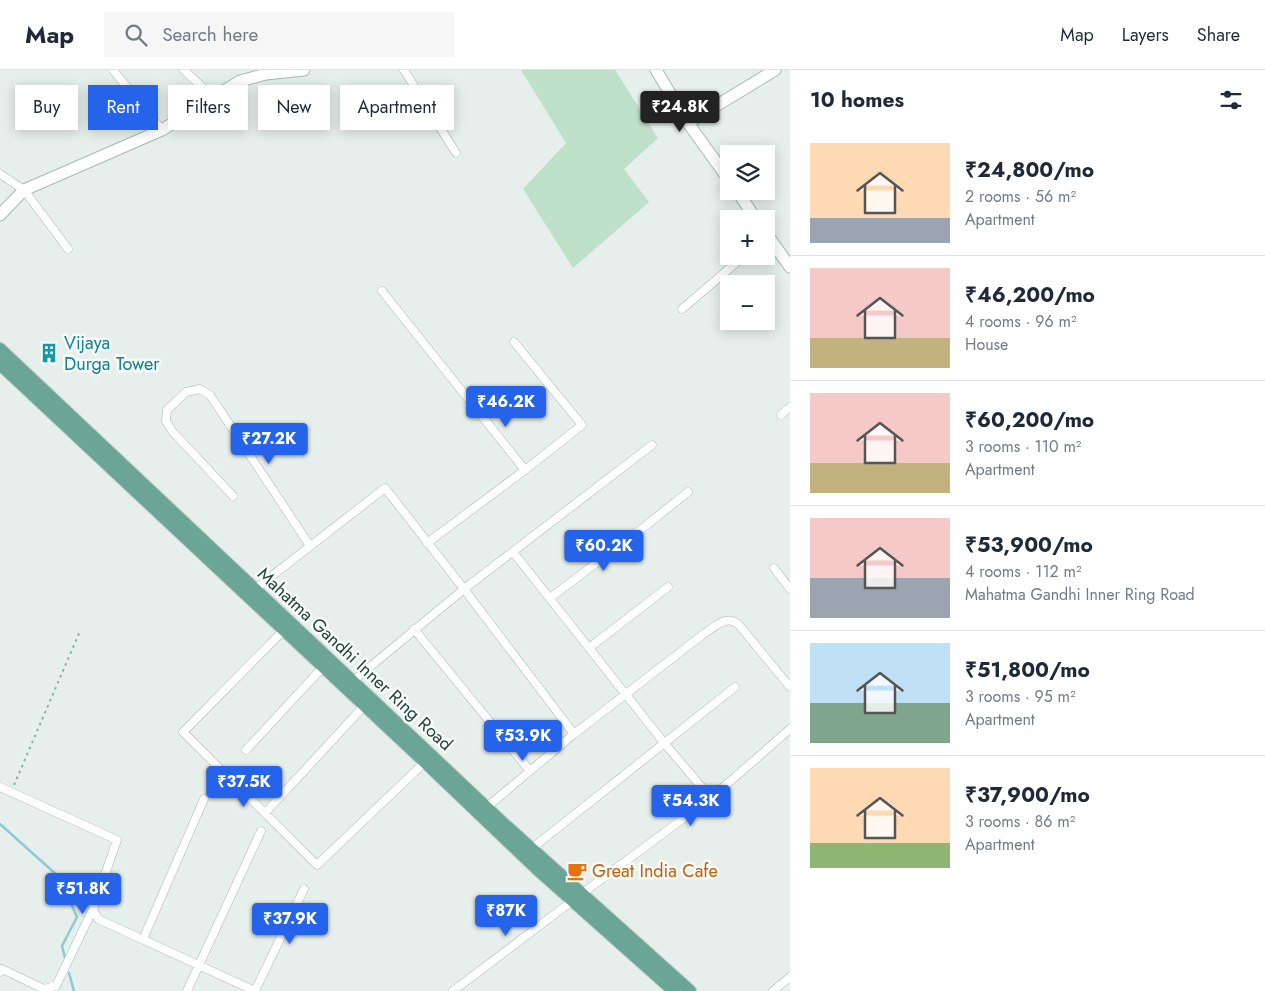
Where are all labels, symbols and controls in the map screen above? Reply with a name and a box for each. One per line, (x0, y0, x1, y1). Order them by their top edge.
search box (104, 12, 454, 57)
text: Map (25, 17, 74, 52)
icon: search (122, 21, 150, 49)
text: Search here (162, 21, 258, 48)
text: Map (1060, 22, 1094, 48)
text: Layers (1122, 22, 1169, 48)
text: Share (1197, 22, 1240, 48)
chip: Buy (15, 85, 78, 130)
chip: Rent (88, 85, 158, 130)
chip: Filters (168, 85, 248, 130)
chip: New (258, 85, 330, 130)
chip: Apartment (340, 85, 454, 130)
text: 10 homes (810, 85, 904, 115)
icon: filters (1217, 86, 1245, 114)
pin: ₹24.8K (639, 90, 721, 133)
text: ₹24.8K (651, 95, 709, 118)
map controls (720, 145, 775, 330)
button: layers (720, 145, 775, 200)
text: ₹24,800/mo (965, 155, 1094, 185)
icon: home (850, 163, 910, 223)
text: 2 rooms · 56 m² (965, 185, 1076, 208)
text: Apartment (965, 208, 1035, 231)
button: + (720, 210, 775, 265)
button: − (720, 275, 775, 330)
text: ₹46,200/mo (965, 280, 1095, 310)
icon: home (850, 288, 910, 348)
text: 4 rooms · 96 m² (965, 310, 1076, 333)
place label: Vijaya Durga Tower (64, 330, 160, 377)
text: House (965, 333, 1008, 356)
building icon: Vijaya Durga Tower (38, 342, 60, 364)
pin: ₹46.2K (465, 386, 547, 428)
text: ₹46.2K (477, 390, 535, 413)
text: ₹60,200/mo (965, 405, 1094, 435)
icon: home (850, 413, 910, 473)
pin: ₹27.2K (228, 422, 310, 465)
text: ₹27.2K (242, 427, 296, 450)
text: 3 rooms · 110 m² (965, 435, 1081, 458)
text: Apartment (965, 458, 1035, 481)
pin: ₹60.2K (563, 530, 645, 572)
text: ₹53,900/mo (965, 530, 1093, 560)
text: ₹60.2K (575, 534, 633, 557)
icon: home (850, 538, 910, 598)
text: 4 rooms · 112 m² (965, 560, 1082, 583)
street label: Mahatma Gandhi Inner Ring Road (252, 561, 458, 757)
text: Mahatma Gandhi Inner Ring Road (965, 583, 1195, 606)
text: ₹51,800/mo (965, 655, 1090, 685)
icon: home (850, 663, 910, 723)
text: 3 rooms · 95 m² (965, 685, 1076, 708)
text: Apartment (965, 708, 1035, 731)
pin: ₹53.9K (482, 720, 564, 762)
text: ₹53.9K (495, 724, 551, 747)
pin: ₹37.5K (203, 766, 285, 808)
text: ₹37.5K (217, 770, 271, 793)
text: ₹37,900/mo (965, 780, 1090, 810)
pin: ₹54.3K (650, 784, 732, 827)
icon: home (850, 788, 910, 848)
text: ₹54.3K (663, 789, 719, 812)
text: 3 rooms · 86 m² (965, 810, 1075, 833)
text: Apartment (965, 833, 1035, 856)
place label: Great India Cafe (592, 858, 718, 884)
cafe icon: Great India Cafe (566, 860, 588, 882)
pin: ₹51.8K (42, 872, 124, 915)
text: ₹51.8K (56, 877, 110, 900)
pin: ₹87K (476, 894, 536, 937)
text: ₹87K (486, 899, 526, 922)
pin: ₹37.9K (249, 902, 331, 945)
text: ₹37.9K (263, 907, 317, 930)

